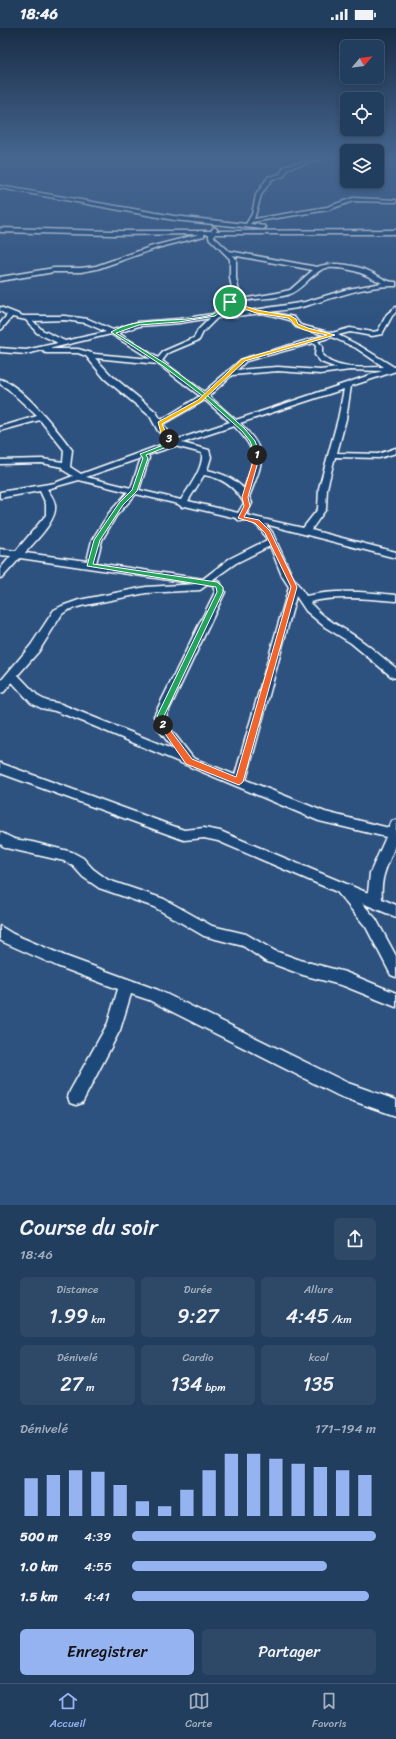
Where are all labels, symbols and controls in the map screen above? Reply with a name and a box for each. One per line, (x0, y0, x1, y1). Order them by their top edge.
text: 18:46 (20, 1, 58, 27)
north arrow (340, 40, 384, 84)
map controls (340, 40, 384, 188)
button: locate (340, 92, 384, 136)
button: layers (340, 144, 384, 188)
pin (213, 285, 247, 319)
icon: arrive (219, 291, 241, 313)
pin: 3 (159, 429, 179, 449)
text: 3 (166, 429, 172, 448)
pin: 1 (247, 445, 267, 465)
text: 1 (255, 445, 259, 464)
pin: 2 (153, 715, 173, 735)
text: 2 (160, 715, 166, 734)
text: Course du soir (20, 1208, 158, 1247)
button: share (334, 1218, 376, 1260)
text: 18:46 (20, 1243, 53, 1266)
text: Distance (56, 1280, 98, 1299)
text: Durée (184, 1280, 212, 1299)
text: Allure (304, 1280, 333, 1299)
text: 1.99 (49, 1299, 88, 1334)
text: 9:27 (177, 1299, 219, 1334)
text: 4:45 (286, 1299, 329, 1334)
text: km (88, 1310, 106, 1329)
text: /km (329, 1310, 352, 1329)
text: Dénivelé (57, 1348, 98, 1367)
text: Cardio (182, 1348, 214, 1367)
text: kcal (309, 1348, 329, 1367)
text: 27 (60, 1367, 83, 1402)
text: 134 (170, 1367, 202, 1402)
text: 135 (303, 1367, 335, 1402)
text: m (83, 1378, 94, 1397)
text: bpm (202, 1378, 226, 1397)
text: Dénivelé (20, 1417, 68, 1440)
text: 171–194 m (315, 1417, 376, 1440)
text: 500 m (20, 1525, 58, 1548)
text: 4:39 (84, 1525, 111, 1548)
text: 1.0 km (20, 1555, 58, 1578)
text: 4:55 (84, 1555, 112, 1578)
text: 1.5 km (20, 1585, 58, 1608)
text: 4:41 (84, 1585, 110, 1608)
button: Enregistrer (20, 1629, 194, 1675)
button: Partager (202, 1629, 376, 1675)
tab: Accueil (50, 1690, 86, 1733)
tab: Carte (185, 1690, 212, 1733)
tab: Favoris (312, 1690, 346, 1733)

